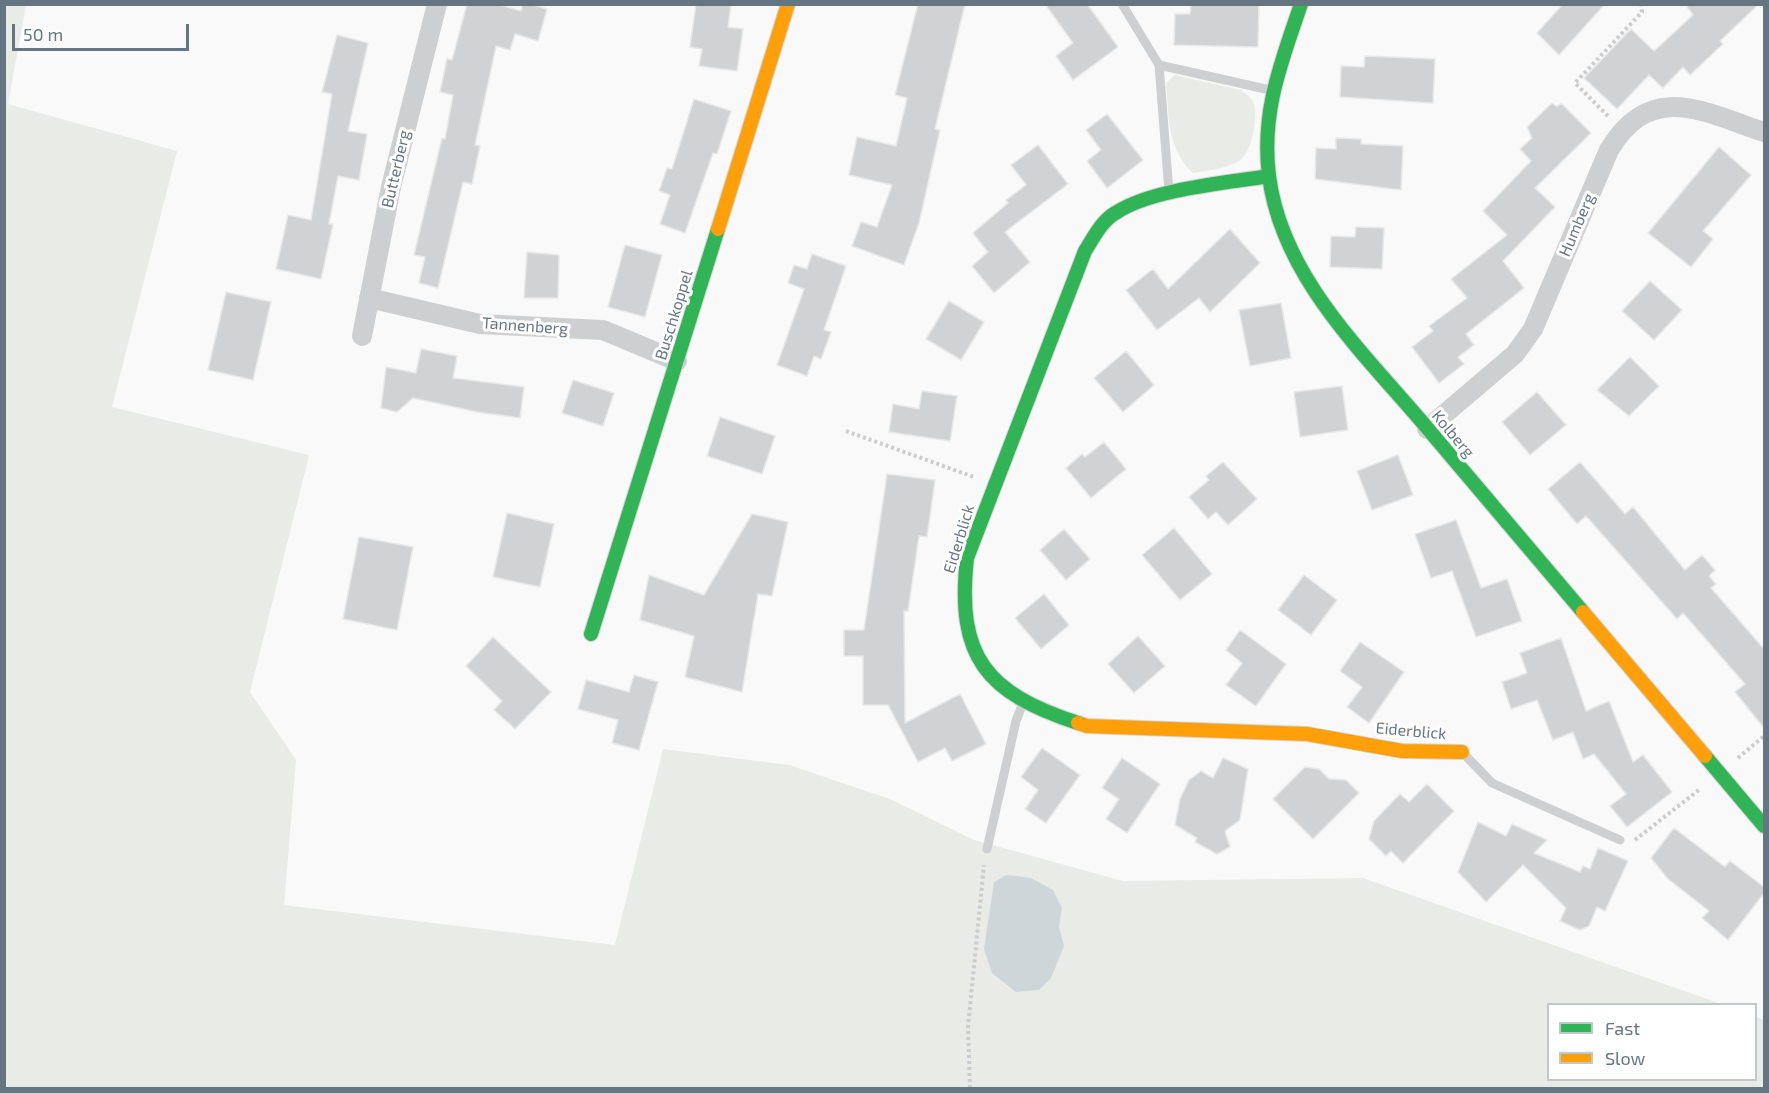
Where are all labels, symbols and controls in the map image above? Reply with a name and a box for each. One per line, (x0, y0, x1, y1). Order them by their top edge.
scale bar (15, 12, 192, 50)
text: 50 m (23, 23, 63, 45)
street label: Butterberg (378, 128, 414, 210)
street label: Humberg (1555, 190, 1599, 260)
street label: Buschkoppel (651, 268, 697, 362)
street label: Tannenberg (481, 313, 569, 339)
street label: Kolberg (1428, 406, 1478, 462)
street label: Eiderblick (939, 502, 979, 576)
street label: Eiderblick (1375, 718, 1447, 744)
legend (1547, 1003, 1757, 1081)
text: Fast (1605, 1017, 1640, 1039)
text: Slow (1605, 1047, 1645, 1069)

